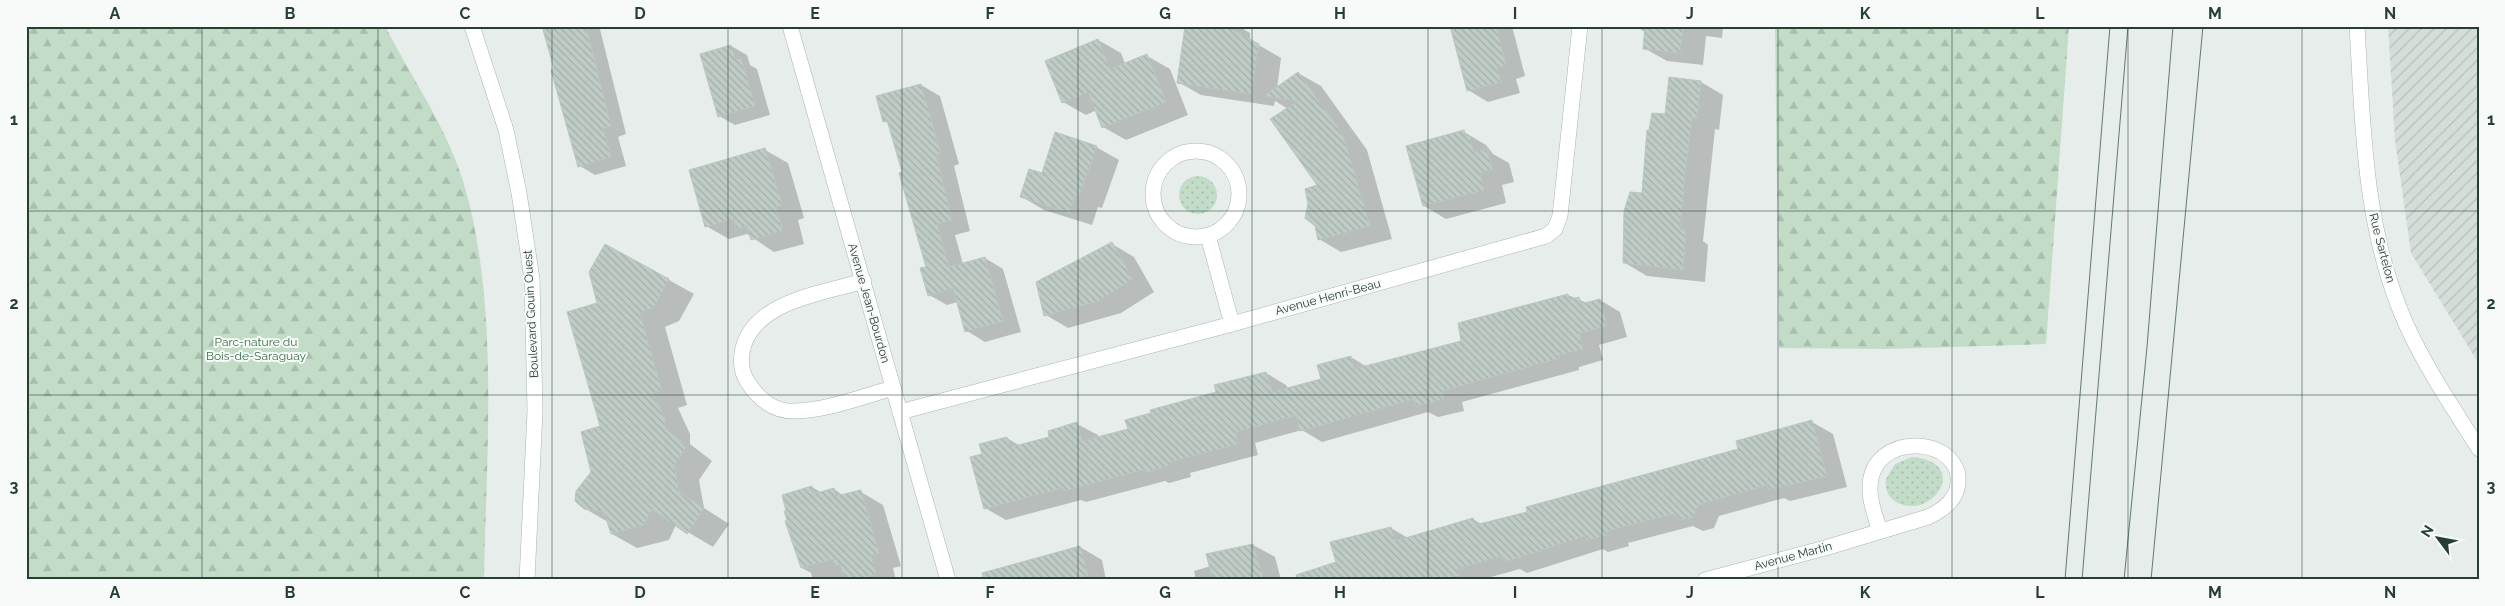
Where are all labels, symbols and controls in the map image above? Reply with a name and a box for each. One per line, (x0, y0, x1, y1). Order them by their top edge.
text: A (110, 4, 121, 23)
text: B (285, 4, 296, 23)
text: C (460, 4, 471, 23)
text: D (634, 4, 646, 23)
text: E (810, 4, 820, 23)
text: F (985, 4, 995, 23)
text: G (1159, 4, 1171, 23)
text: H (1334, 4, 1346, 23)
text: I (1513, 4, 1517, 23)
text: J (1686, 4, 1694, 23)
text: K (1860, 4, 1871, 23)
text: L (2035, 4, 2045, 23)
text: M (2208, 4, 2222, 23)
text: N (2384, 4, 2396, 23)
text: 1 (10, 110, 18, 129)
text: 1 (2487, 110, 2495, 129)
street label: Rue Sartelon (2366, 212, 2398, 284)
street label: Avenue Jean-Bourdon (845, 241, 893, 365)
street label: Boulevard Gouin Ouest (521, 250, 541, 378)
street label: Avenue Henri-Beau (1274, 276, 1382, 318)
text: 2 (9, 294, 19, 313)
text: 2 (2486, 294, 2496, 313)
park label: Parc-nature du Bois-de-Saraguay (206, 335, 307, 363)
text: 3 (10, 477, 19, 496)
text: 3 (2487, 477, 2496, 496)
north arrow (2412, 514, 2462, 564)
text: N (2417, 522, 2437, 540)
street label: Avenue Martin (1753, 539, 1833, 573)
text: A (110, 583, 121, 602)
text: B (285, 583, 296, 602)
text: C (460, 583, 471, 602)
text: D (634, 583, 646, 602)
text: E (810, 583, 820, 602)
text: F (985, 583, 995, 602)
text: G (1159, 583, 1171, 602)
text: H (1334, 583, 1346, 602)
text: I (1513, 583, 1517, 602)
text: J (1686, 583, 1694, 602)
text: K (1860, 583, 1871, 602)
text: L (2035, 583, 2045, 602)
text: M (2208, 583, 2222, 602)
text: N (2384, 583, 2396, 602)

